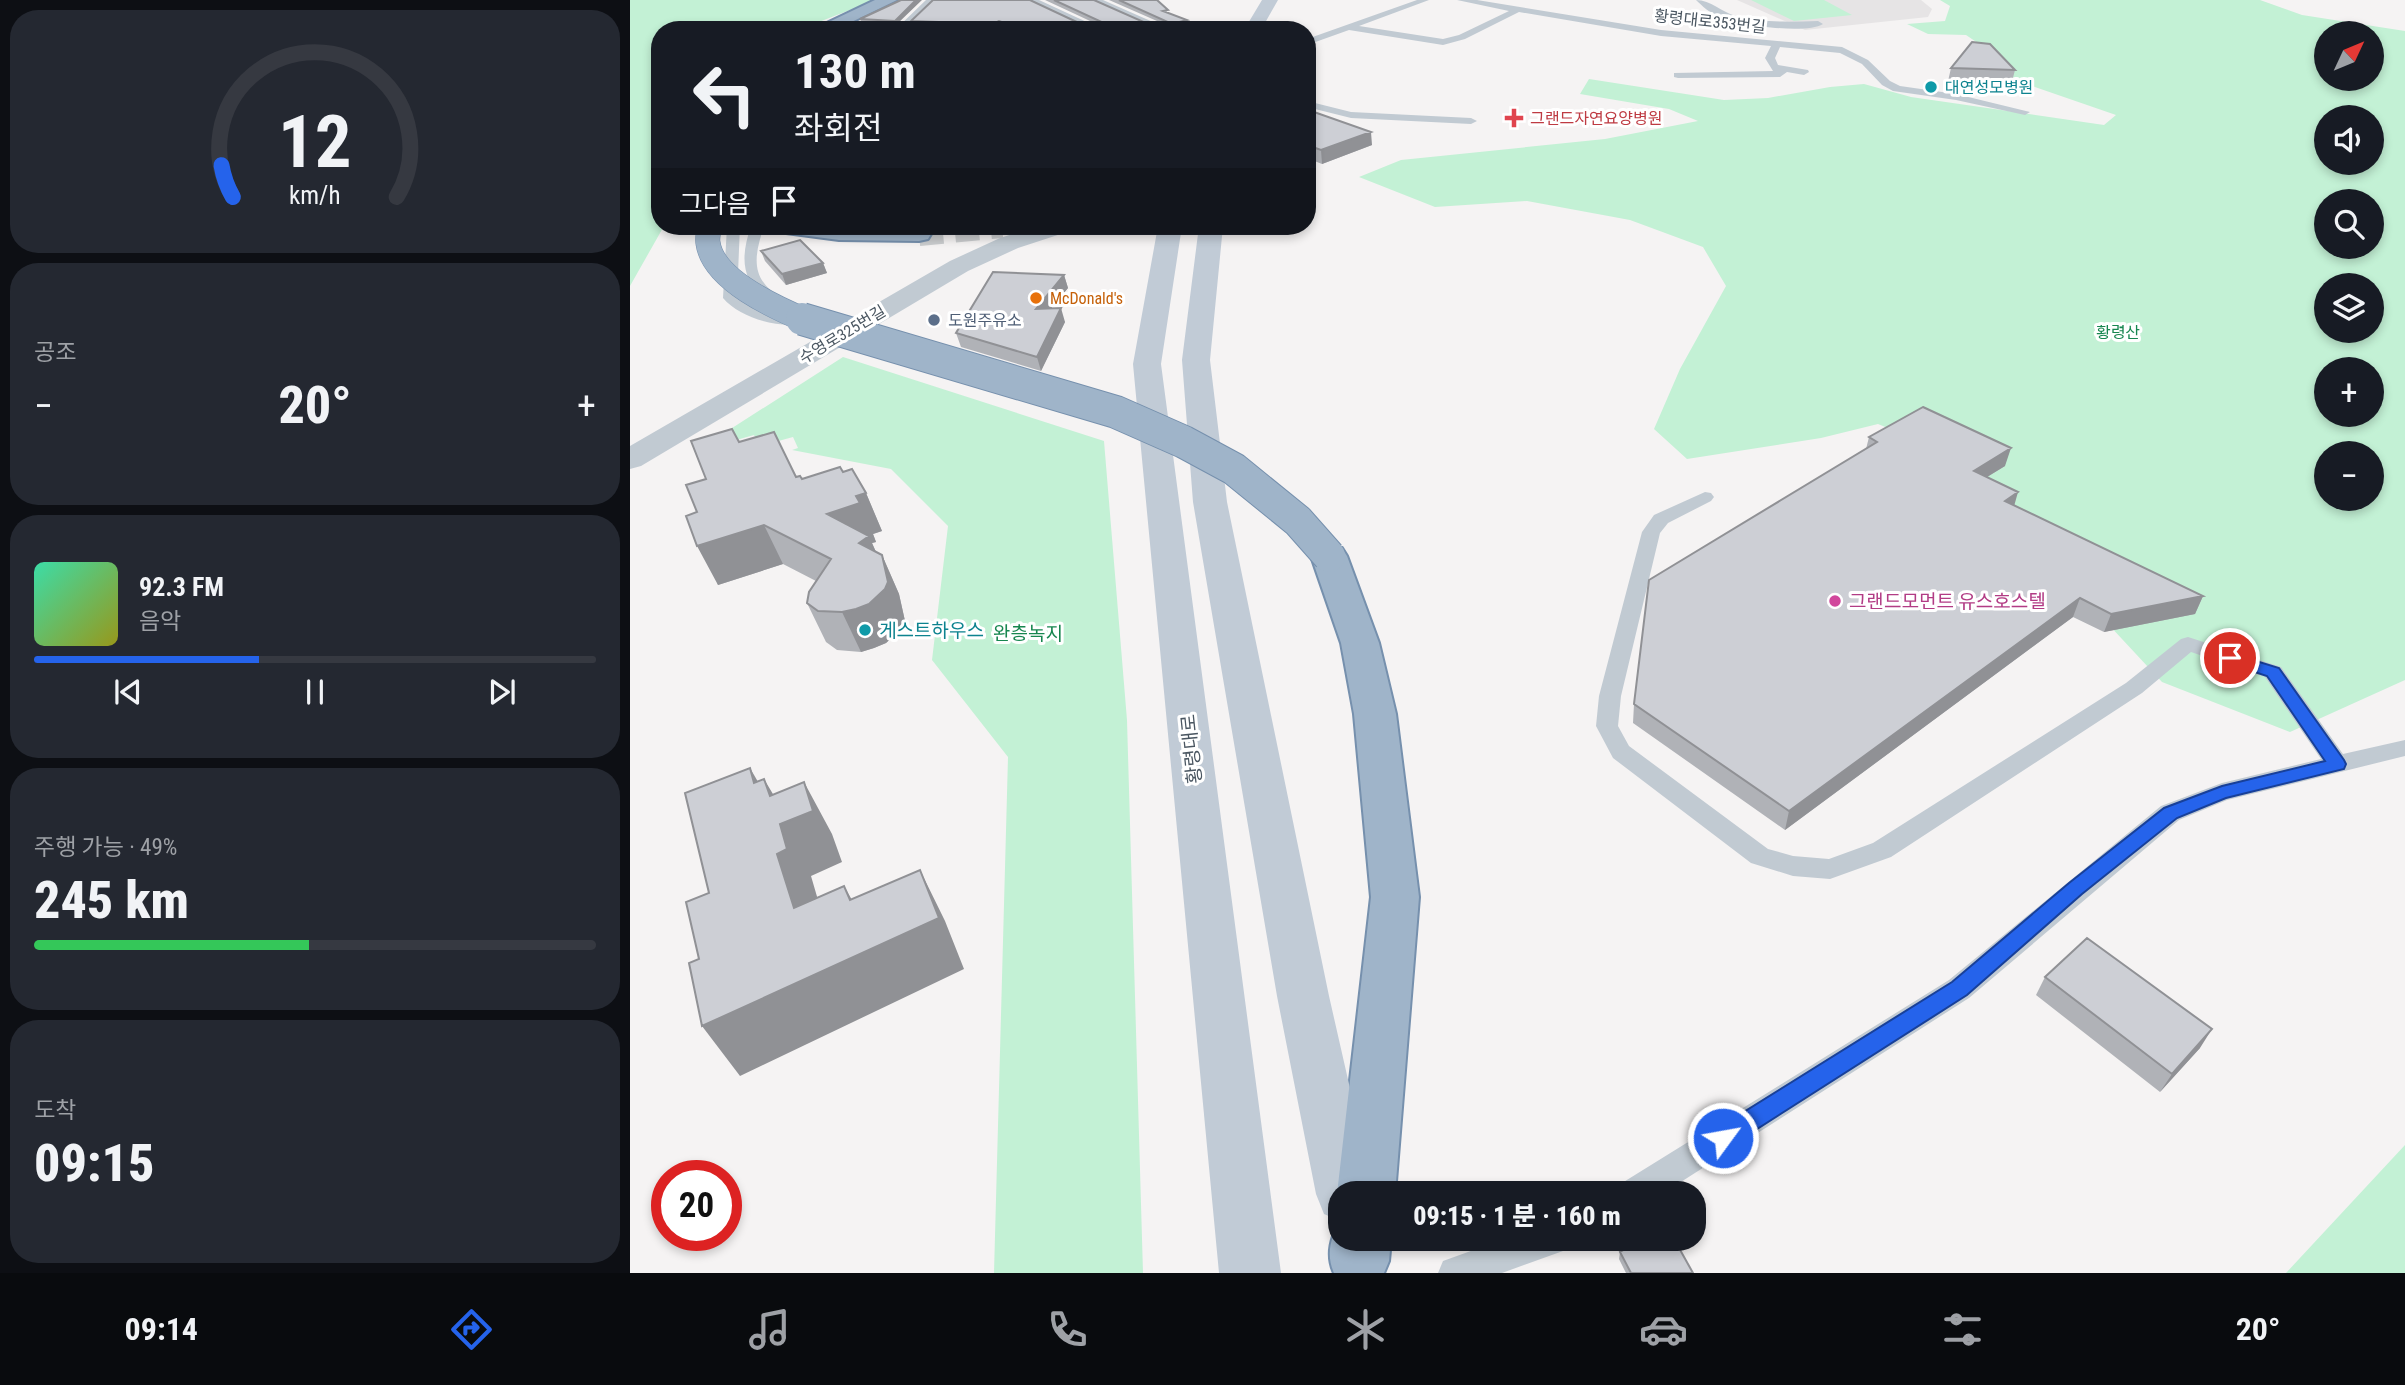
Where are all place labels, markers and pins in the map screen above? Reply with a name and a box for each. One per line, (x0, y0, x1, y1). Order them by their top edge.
place label: 대연성모병원 (1945, 78, 2033, 97)
marker: 대연성모병원 (1923, 79, 1939, 95)
marker: 그랜드자연요양병원 (1504, 108, 1524, 128)
place label: 그랜드자연요양병원 (1530, 109, 1662, 128)
place label: McDonald's (1050, 289, 1123, 308)
marker: McDonald's (1028, 290, 1044, 306)
place label: 도원주유소 (948, 311, 1022, 330)
marker: 도원주유소 (926, 312, 942, 328)
place label: 그랜드모먼트 유스호스텔 (1849, 590, 2046, 613)
marker: 그랜드모먼트 유스호스텔 (1827, 593, 1843, 609)
place label: 게스트하우스 (879, 619, 984, 642)
marker: 게스트하우스 (857, 622, 873, 638)
pin (2200, 628, 2260, 688)

